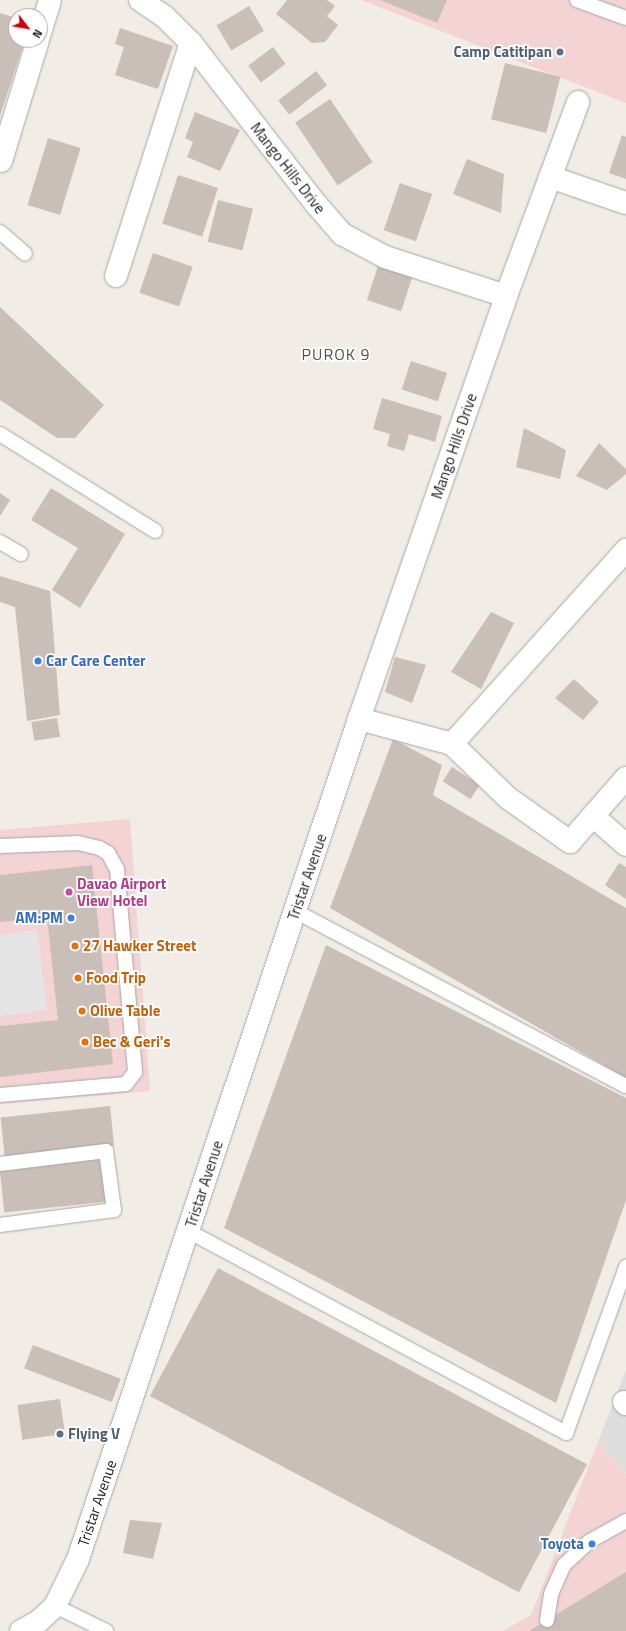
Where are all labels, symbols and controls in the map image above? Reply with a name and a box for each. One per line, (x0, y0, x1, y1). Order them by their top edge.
north arrow (8, 8, 48, 48)
text: N (29, 26, 46, 41)
place label: Camp Catitipan (454, 43, 552, 61)
marker: Camp Catitipan (555, 47, 565, 57)
street label: Mango Hills Drive (247, 119, 329, 217)
district label: PUROK 9 (302, 344, 370, 364)
street label: Mango Hills Drive (427, 391, 481, 501)
place label: Car Care Center (46, 652, 146, 670)
marker: Car Care Center (33, 656, 43, 666)
street label: Tristar Avenue (284, 831, 330, 923)
place label: Davao Airport View Hotel (77, 874, 166, 909)
marker: Davao Airport View Hotel (64, 887, 74, 897)
place label: AM:PM (16, 909, 63, 927)
marker: AM:PM (66, 913, 76, 923)
place label: 27 Hawker Street (83, 937, 196, 955)
marker: 27 Hawker Street (70, 941, 80, 951)
place label: Food Trip (86, 969, 146, 987)
marker: Food Trip (73, 973, 83, 983)
place label: Olive Table (90, 1002, 160, 1020)
marker: Olive Table (77, 1006, 87, 1016)
place label: Bec & Geri's (93, 1033, 171, 1051)
marker: Bec & Geri's (80, 1037, 90, 1047)
street label: Tristar Avenue (181, 1138, 227, 1230)
place label: Flying V (68, 1425, 120, 1443)
marker: Flying V (55, 1429, 65, 1439)
street label: Tristar Avenue (74, 1457, 120, 1549)
place label: Toyota (541, 1535, 584, 1553)
marker: Toyota (587, 1539, 597, 1549)

